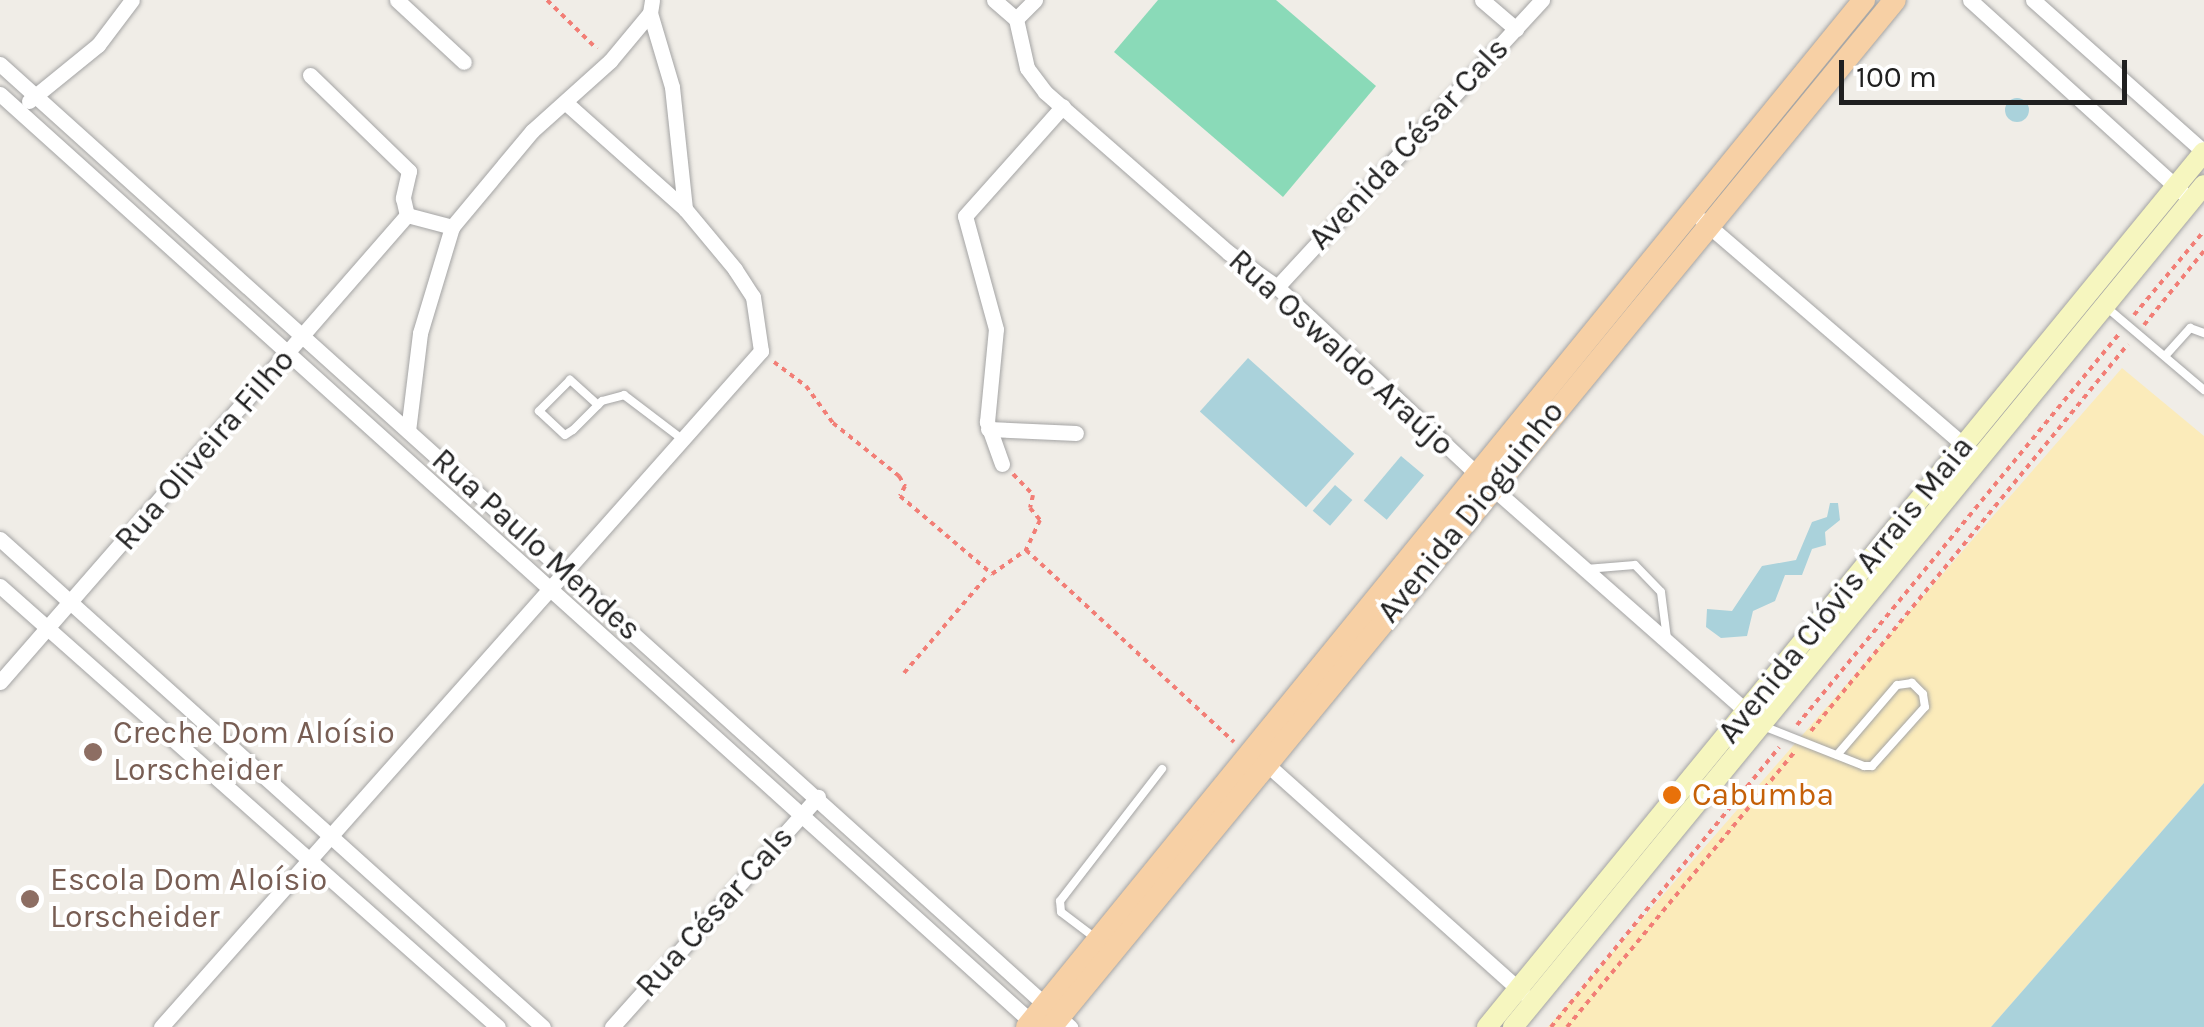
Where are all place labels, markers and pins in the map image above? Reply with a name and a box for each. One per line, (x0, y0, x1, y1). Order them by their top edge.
place label: Creche Dom Aloísio Lorscheider (113, 715, 395, 790)
marker: Creche Dom Aloísio Lorscheider (82, 741, 104, 763)
place label: Cabumba (1692, 776, 1834, 814)
marker: Cabumba (1661, 784, 1683, 806)
place label: Escola Dom Aloísio Lorscheider (50, 862, 327, 937)
marker: Escola Dom Aloísio Lorscheider (19, 888, 41, 910)

